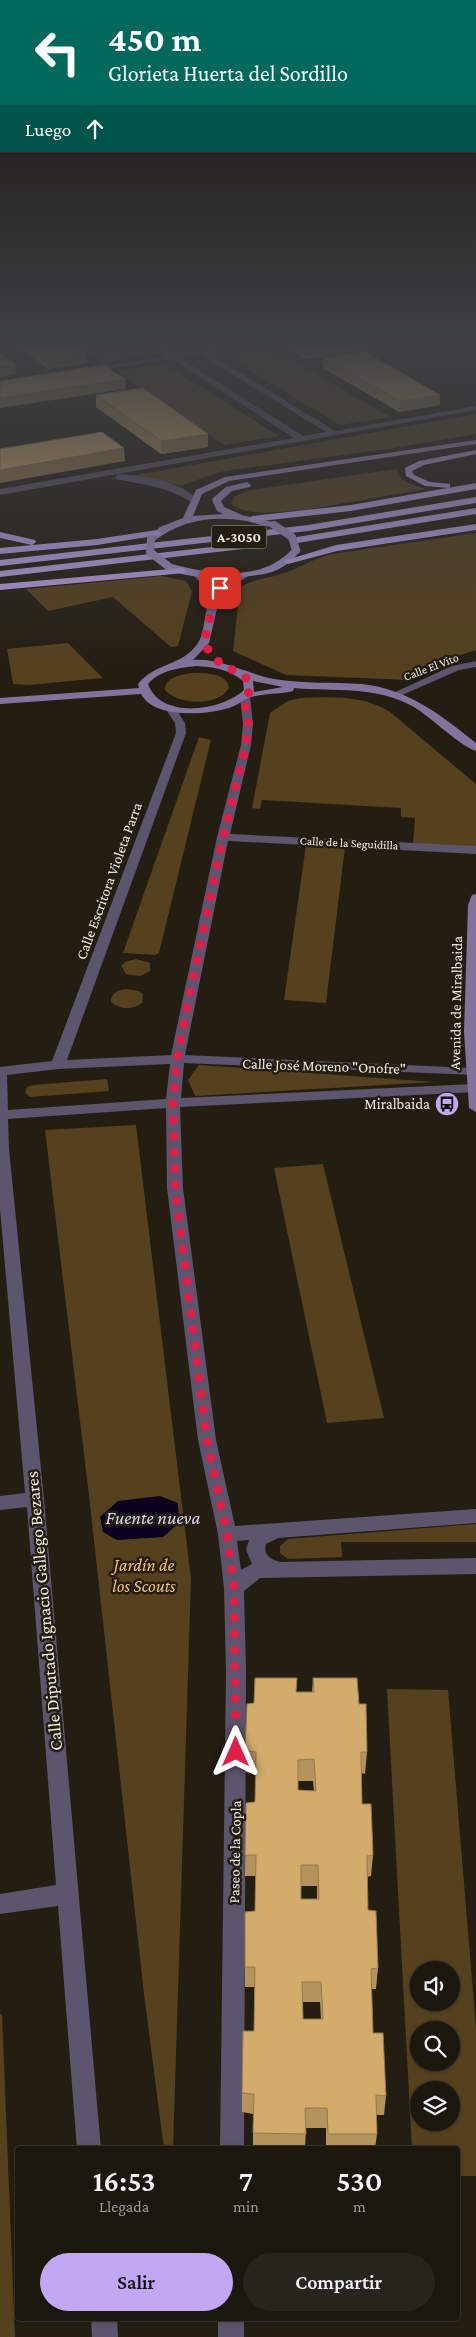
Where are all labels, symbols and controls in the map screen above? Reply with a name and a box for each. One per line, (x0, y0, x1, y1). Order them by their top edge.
icon: left (25, 20, 90, 85)
text: 450 m (108, 20, 201, 59)
text: Glorieta Huerta del Sordillo (108, 61, 348, 86)
icon: ahead (81, 115, 109, 143)
text: Luego (25, 119, 71, 140)
road number: A-3050 (212, 526, 266, 548)
pin (199, 567, 241, 609)
icon: arrive (206, 574, 234, 602)
street label: Calle El Vito (401, 650, 461, 684)
street label: Calle Escritora Violeta Parra (73, 800, 145, 962)
street label: Calle de la Seguidilla (299, 833, 399, 853)
street label: Avenida de Miralbaida (447, 936, 465, 1070)
street label: Calle José Moreno "Onofre" (242, 1055, 406, 1078)
bus stop icon: Miralbaida (434, 1091, 460, 1117)
place label: Miralbaida (364, 1096, 430, 1112)
street label: Calle Diputado Ignacio Gallego Bezares (22, 1470, 66, 1752)
water label: Fuente nueva (105, 1507, 201, 1528)
park label: Jardín de los Scouts (111, 1555, 176, 1596)
position arrow (209, 1725, 261, 1777)
street label: Paseo de la Copla (226, 1800, 245, 1904)
map controls (410, 1961, 460, 2131)
button: sound (410, 1961, 460, 2011)
button: search (410, 2021, 460, 2071)
button: layers (410, 2081, 460, 2131)
text: 16:53 (93, 2164, 155, 2197)
text: 7 (239, 2164, 253, 2197)
text: 530 (336, 2164, 382, 2197)
text: Llegada (99, 2198, 149, 2215)
text: min (233, 2198, 259, 2215)
text: m (353, 2198, 366, 2215)
button: Salir (40, 2253, 233, 2311)
button: Compartir (243, 2253, 435, 2311)

